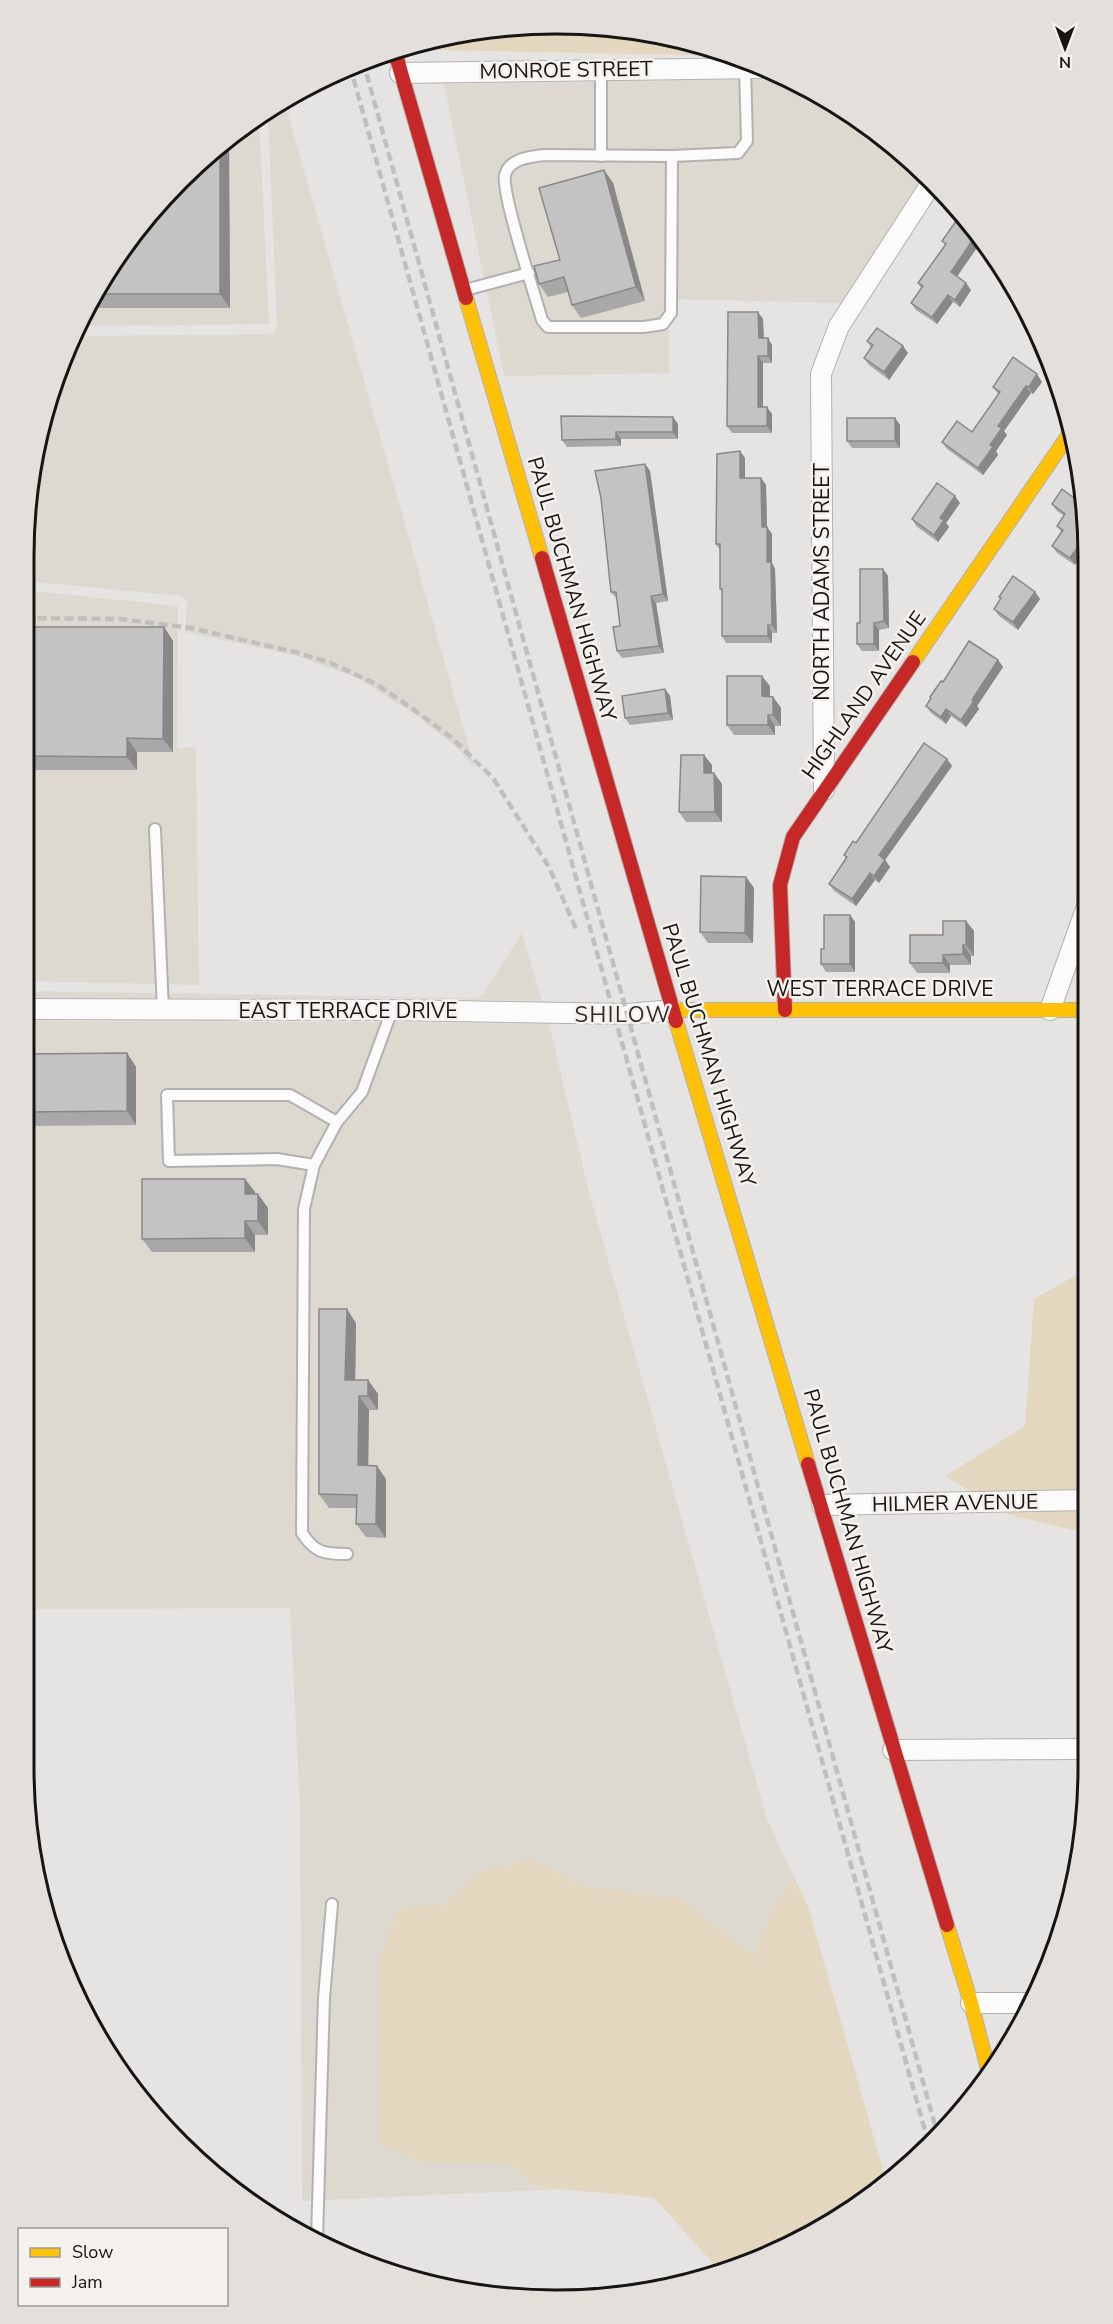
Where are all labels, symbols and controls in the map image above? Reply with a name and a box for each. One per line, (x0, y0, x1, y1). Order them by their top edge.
north arrow (1035, 18, 1095, 78)
text: N (1059, 51, 1071, 73)
street label: MONROE STREET (479, 54, 653, 86)
street label: PAUL BUCHMAN HIGHWAY (521, 453, 623, 725)
street label: NORTH ADAMS STREET (808, 463, 836, 701)
street label: HIGHLAND AVENUE (795, 605, 933, 785)
street label: PAUL BUCHMAN HIGHWAY (656, 920, 763, 1191)
street label: WEST TERRACE DRIVE (766, 975, 994, 1003)
street label: EAST TERRACE DRIVE (238, 997, 458, 1025)
district label: SHILOW (575, 1000, 671, 1030)
street label: PAUL BUCHMAN HIGHWAY (797, 1385, 899, 1657)
street label: HILMER AVENUE (872, 1488, 1038, 1518)
legend (18, 2228, 228, 2306)
text: Slow (72, 2240, 113, 2264)
text: Jam (71, 2270, 103, 2294)

